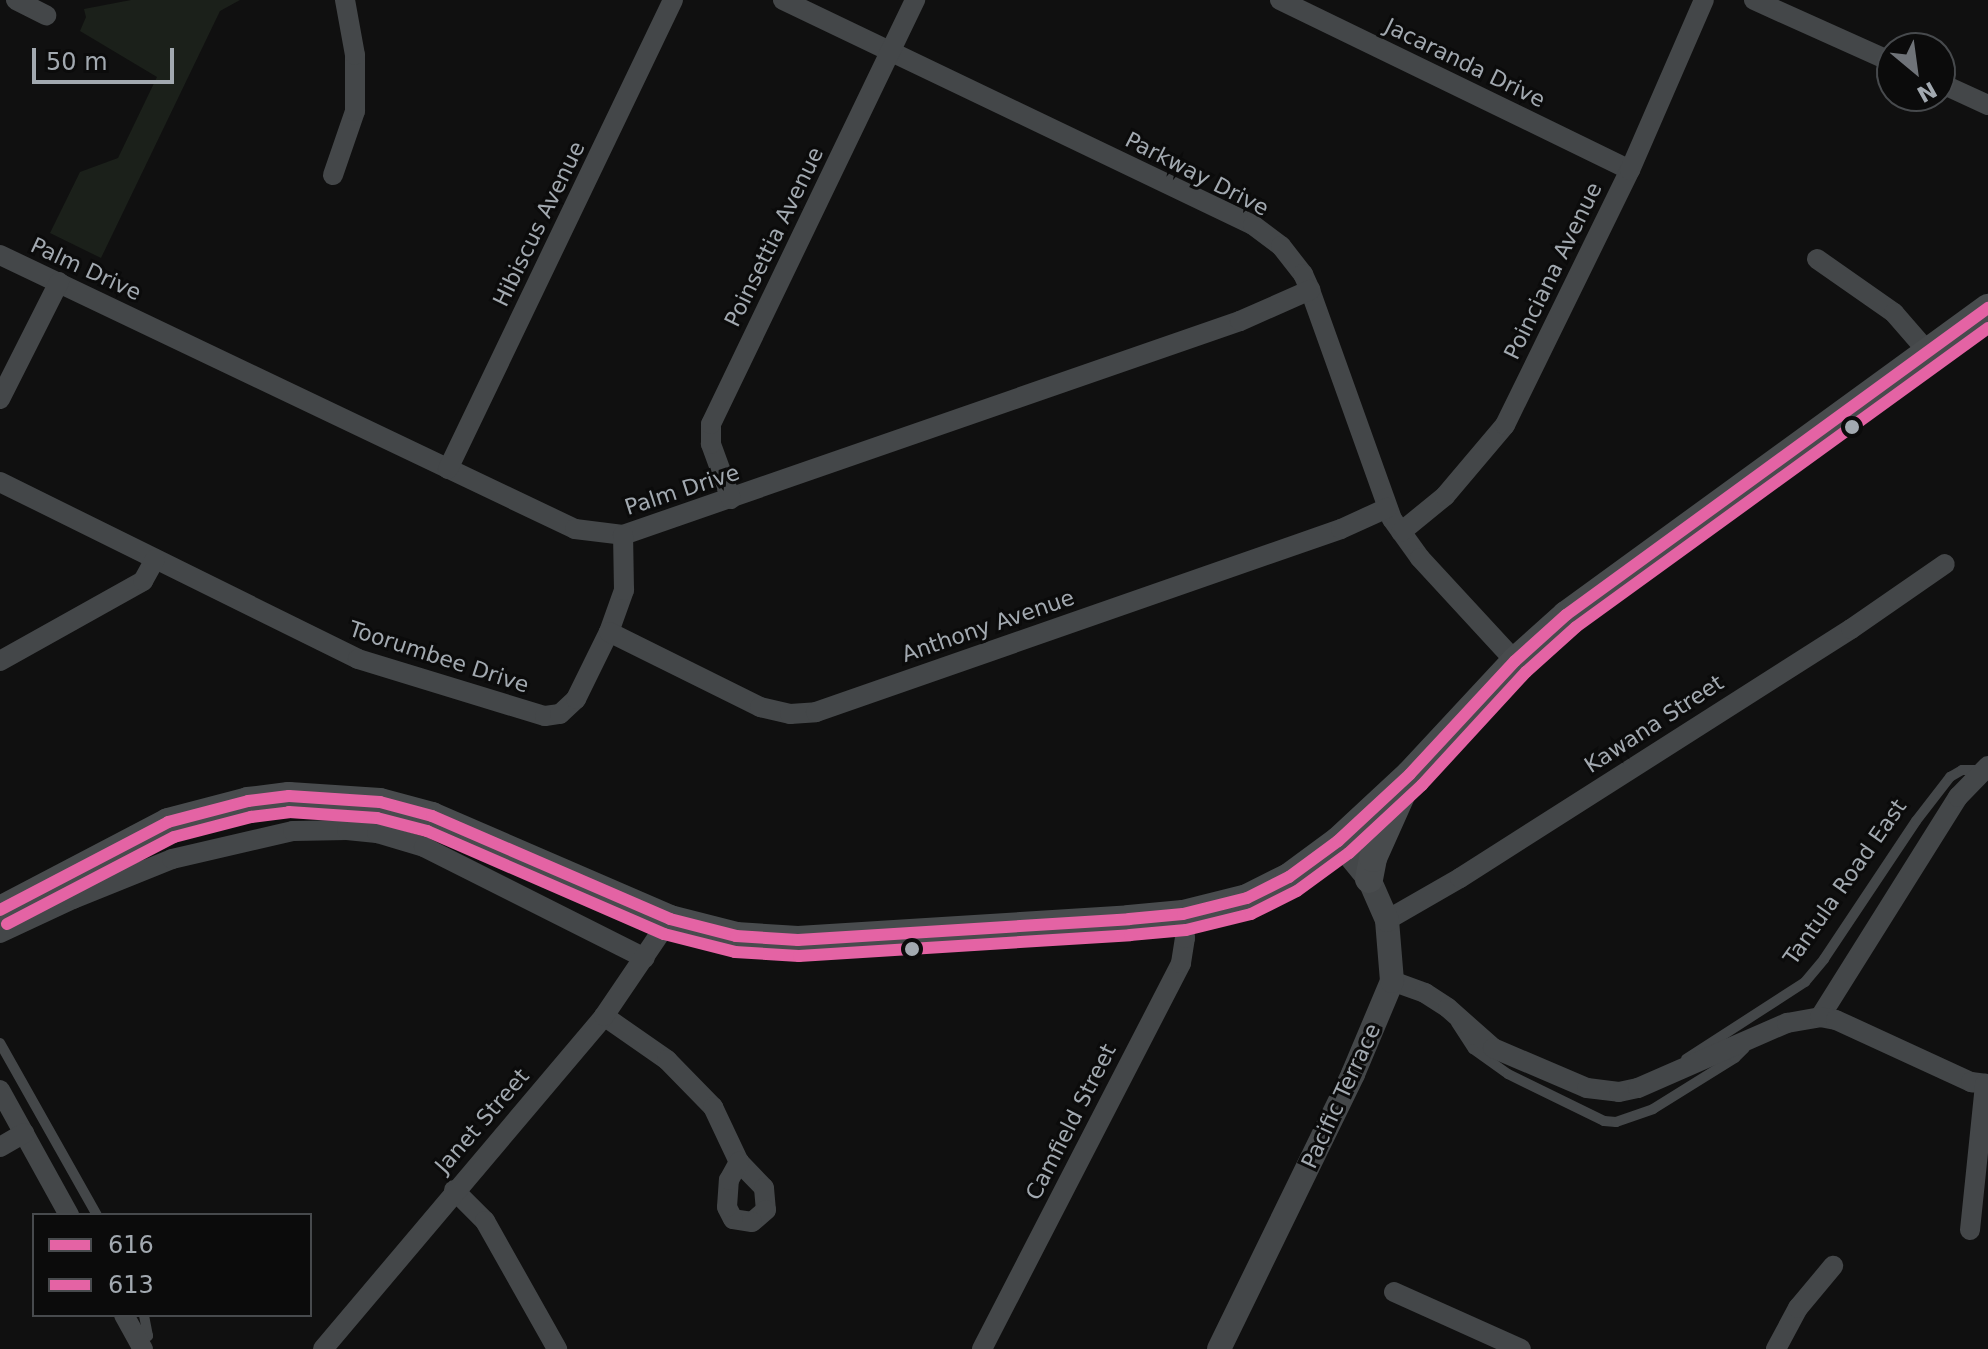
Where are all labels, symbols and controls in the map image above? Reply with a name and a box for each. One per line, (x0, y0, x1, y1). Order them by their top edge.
street label: Jacaranda Drive (1381, 13, 1549, 113)
scale bar (36, 32, 178, 82)
north arrow (1876, 32, 1956, 112)
text: 50 m (46, 48, 108, 76)
text: N (1913, 76, 1941, 107)
street label: Parkway Drive (1121, 126, 1273, 222)
street label: Hibiscus Avenue (488, 137, 590, 311)
street label: Poinsettia Avenue (719, 143, 829, 331)
street label: Poinciana Avenue (1499, 178, 1607, 364)
street label: Palm Drive (27, 232, 145, 306)
unlabelled marker (1844, 419, 1860, 435)
street label: Palm Drive (621, 459, 743, 521)
street label: Anthony Avenue (898, 584, 1078, 668)
street label: Toorumbee Drive (346, 615, 532, 699)
street label: Kawana Street (1580, 669, 1728, 779)
street label: Tantula Road East (1778, 794, 1912, 970)
unlabelled marker (904, 941, 920, 957)
street label: Pacific Terrace (1296, 1019, 1386, 1173)
street label: Camfield Street (1020, 1040, 1122, 1204)
street label: Janet Street (429, 1063, 535, 1179)
legend (32, 1213, 312, 1317)
text: 616 (108, 1231, 154, 1259)
text: 613 (108, 1271, 154, 1299)

